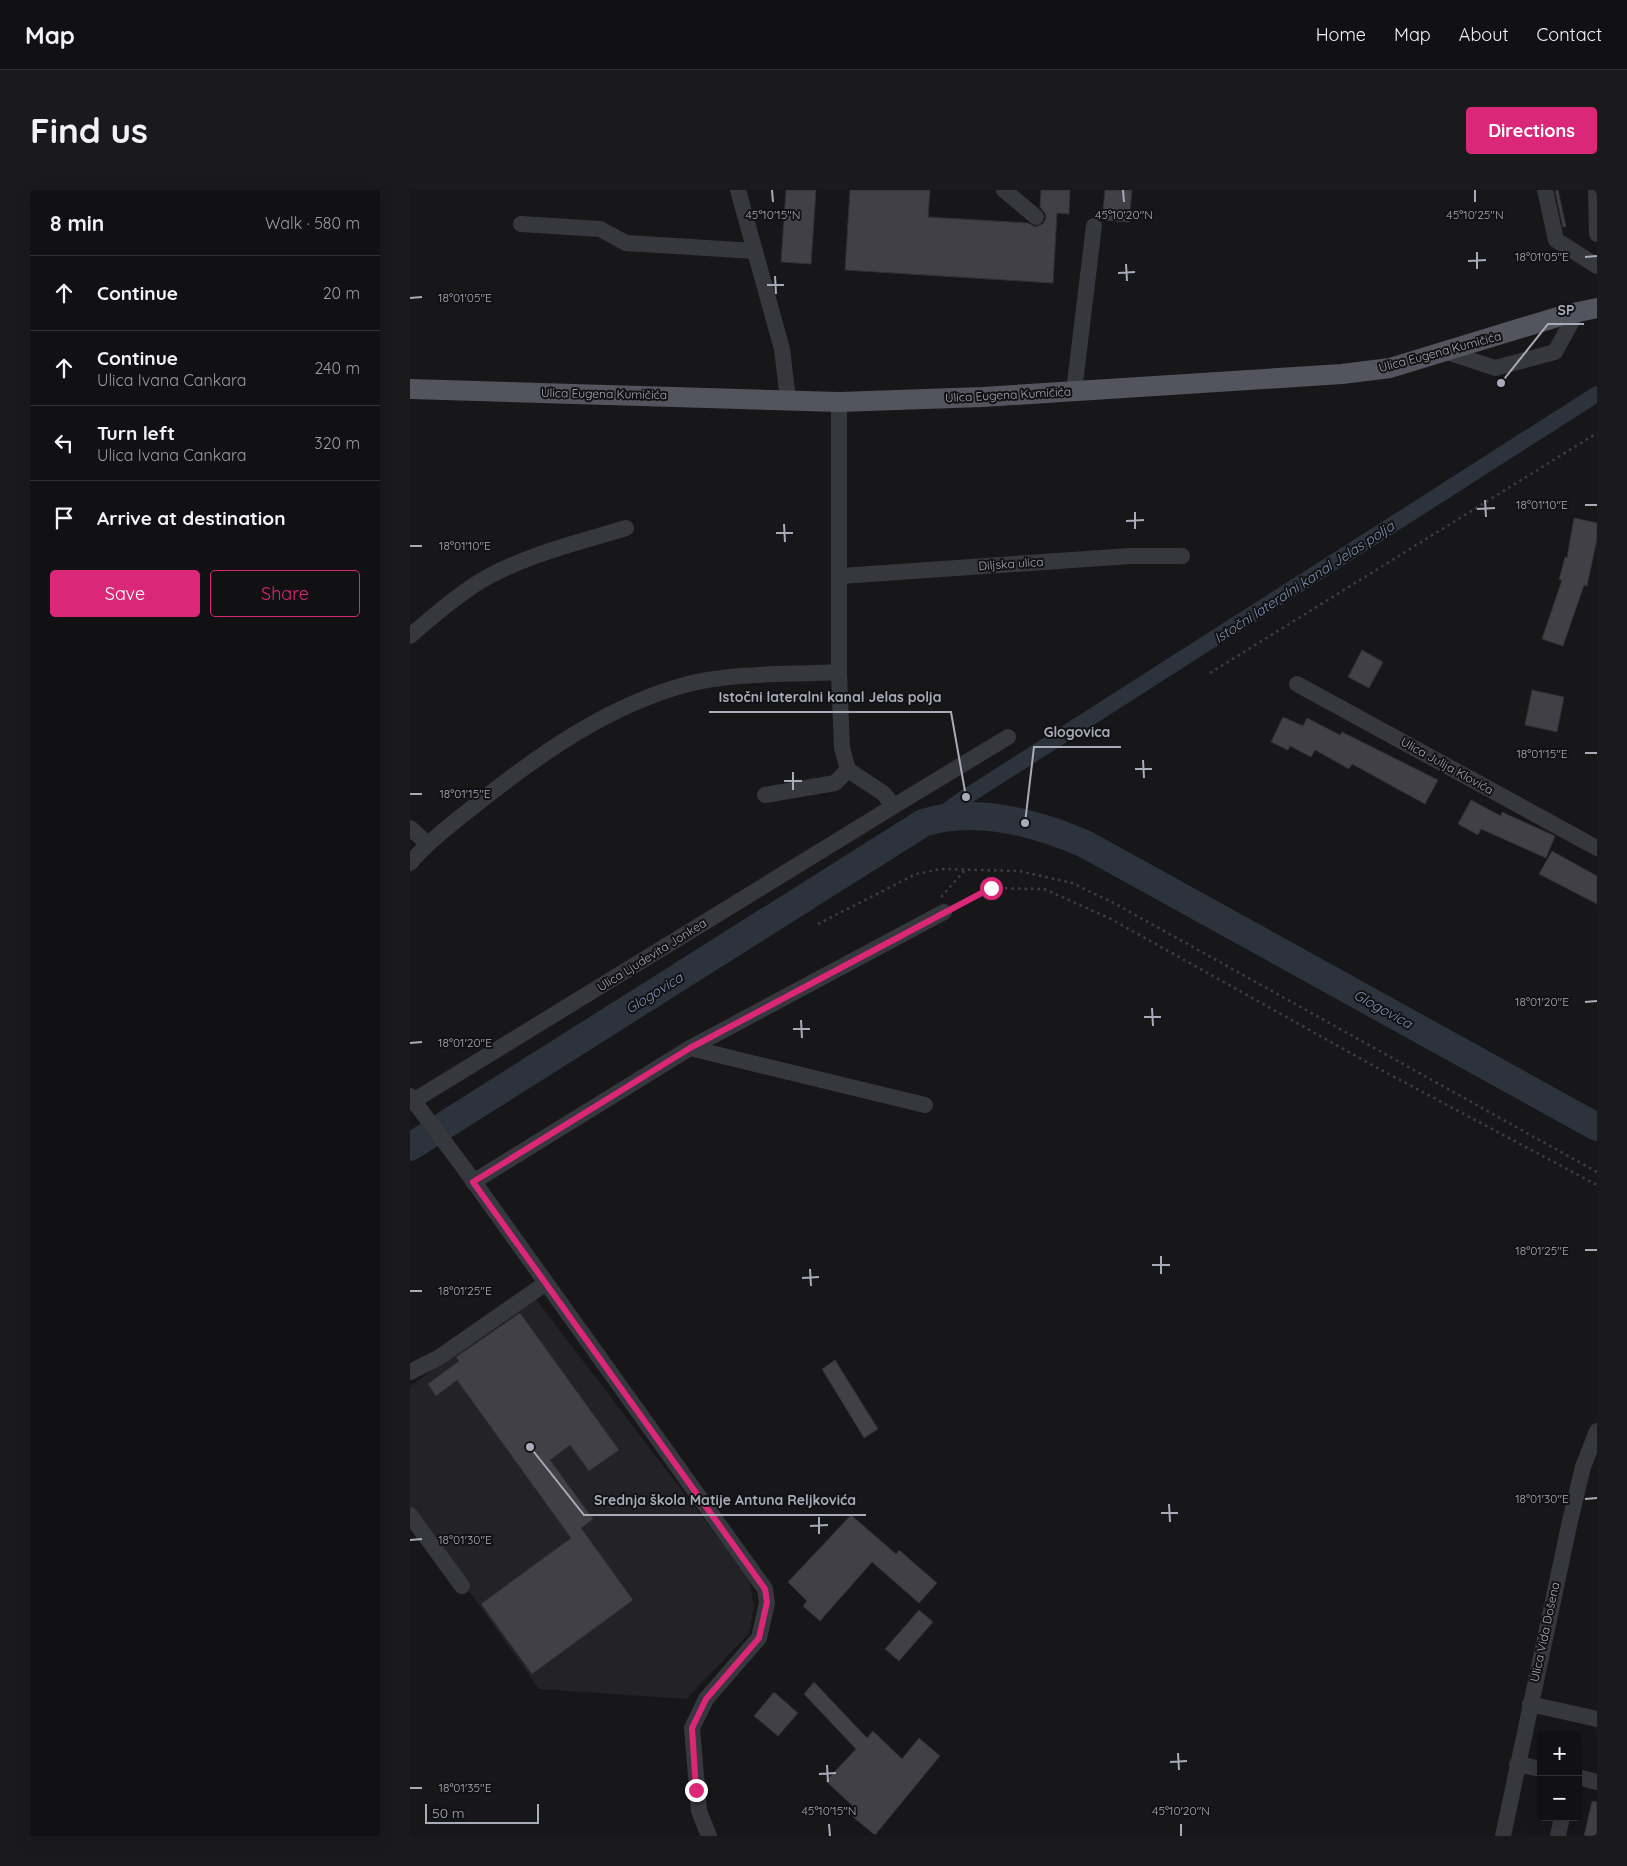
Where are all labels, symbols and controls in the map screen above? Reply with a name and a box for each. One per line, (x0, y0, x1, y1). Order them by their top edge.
text: Map (25, 20, 75, 50)
text: Home (1316, 23, 1366, 46)
text: Map (1394, 23, 1431, 46)
text: About (1459, 23, 1509, 46)
text: Contact (1537, 23, 1602, 46)
button: Directions (1466, 107, 1597, 154)
text: Find us (30, 108, 148, 152)
text: 45°10'15"N (745, 207, 801, 222)
text: 45°10'20"N (1095, 207, 1153, 222)
text: 45°10'25"N (1446, 207, 1504, 222)
text: 8 min (50, 210, 104, 236)
text: Walk · 580 m (265, 213, 360, 233)
text: 18°01'05"E (1515, 249, 1569, 264)
icon: ahead (50, 279, 78, 307)
text: Continue (97, 281, 178, 305)
text: 20 m (323, 283, 360, 303)
text: 18°01'05"E (438, 290, 492, 305)
callout: SP (1548, 295, 1584, 324)
text: SP (1558, 301, 1574, 319)
street label: Ulica Eugena Kumičića (1377, 328, 1503, 375)
text: Continue (97, 346, 178, 370)
icon: ahead (50, 354, 78, 382)
text: 240 m (314, 358, 360, 378)
text: Ulica Ivana Cankara (97, 370, 247, 390)
street label: Ulica Eugena Kumičića (945, 384, 1071, 405)
street label: Ulica Eugena Kumičića (541, 385, 667, 402)
text: Turn left (97, 421, 175, 445)
icon: left (50, 429, 78, 457)
text: 320 m (314, 433, 360, 453)
text: Ulica Ivana Cankara (97, 445, 247, 465)
text: 18°01'10"E (1516, 497, 1568, 512)
icon: arrive (50, 504, 78, 532)
text: Arrive at destination (97, 506, 286, 530)
water label: Istočni lateralni kanal Jelas polja (1211, 516, 1399, 647)
text: 18°01'10"E (439, 538, 491, 553)
street label: Diljska ulica (978, 554, 1044, 573)
button: Save (50, 570, 200, 617)
button: Share (210, 570, 360, 617)
callout: Istočni lateralni kanal Jelas polja (709, 683, 951, 712)
text: Istočni lateralni kanal Jelas polja (719, 688, 941, 706)
callout: Glogovica (1034, 718, 1121, 747)
text: Glogovica (1044, 723, 1110, 741)
street label: Ulica Julija Klovića (1398, 734, 1496, 797)
text: 18°01'15"E (1516, 746, 1568, 761)
text: 18°01'15"E (439, 786, 491, 801)
route start (980, 877, 1003, 900)
street label: Ulica Ljudevita Jonkea (594, 915, 709, 994)
water label: Glogovica (622, 968, 687, 1018)
water label: Glogovica (1351, 986, 1417, 1033)
text: 18°01'20"E (1515, 994, 1569, 1009)
text: 18°01'20"E (438, 1035, 492, 1050)
text: 18°01'25"E (1515, 1243, 1569, 1258)
text: 18°01'25"E (438, 1283, 492, 1298)
callout: Srednja škola Matije Antuna Reljkovića (584, 1486, 866, 1515)
text: Srednja škola Matije Antuna Reljkovića (594, 1491, 856, 1509)
text: 18°01'30"E (1515, 1491, 1569, 1506)
text: 18°01'30"E (438, 1532, 492, 1547)
street label: Ulica Vida Došena (1527, 1581, 1562, 1683)
map controls (1537, 1731, 1582, 1821)
button: + (1537, 1731, 1582, 1776)
button: − (1537, 1776, 1582, 1821)
route end (685, 1779, 708, 1802)
text: 18°01'35"E (438, 1780, 492, 1795)
scale bar (425, 1801, 539, 1824)
text: 45°10'15"N (801, 1803, 857, 1818)
text: 45°10'20"N (1152, 1803, 1210, 1818)
text: 50 m (432, 1804, 465, 1822)

